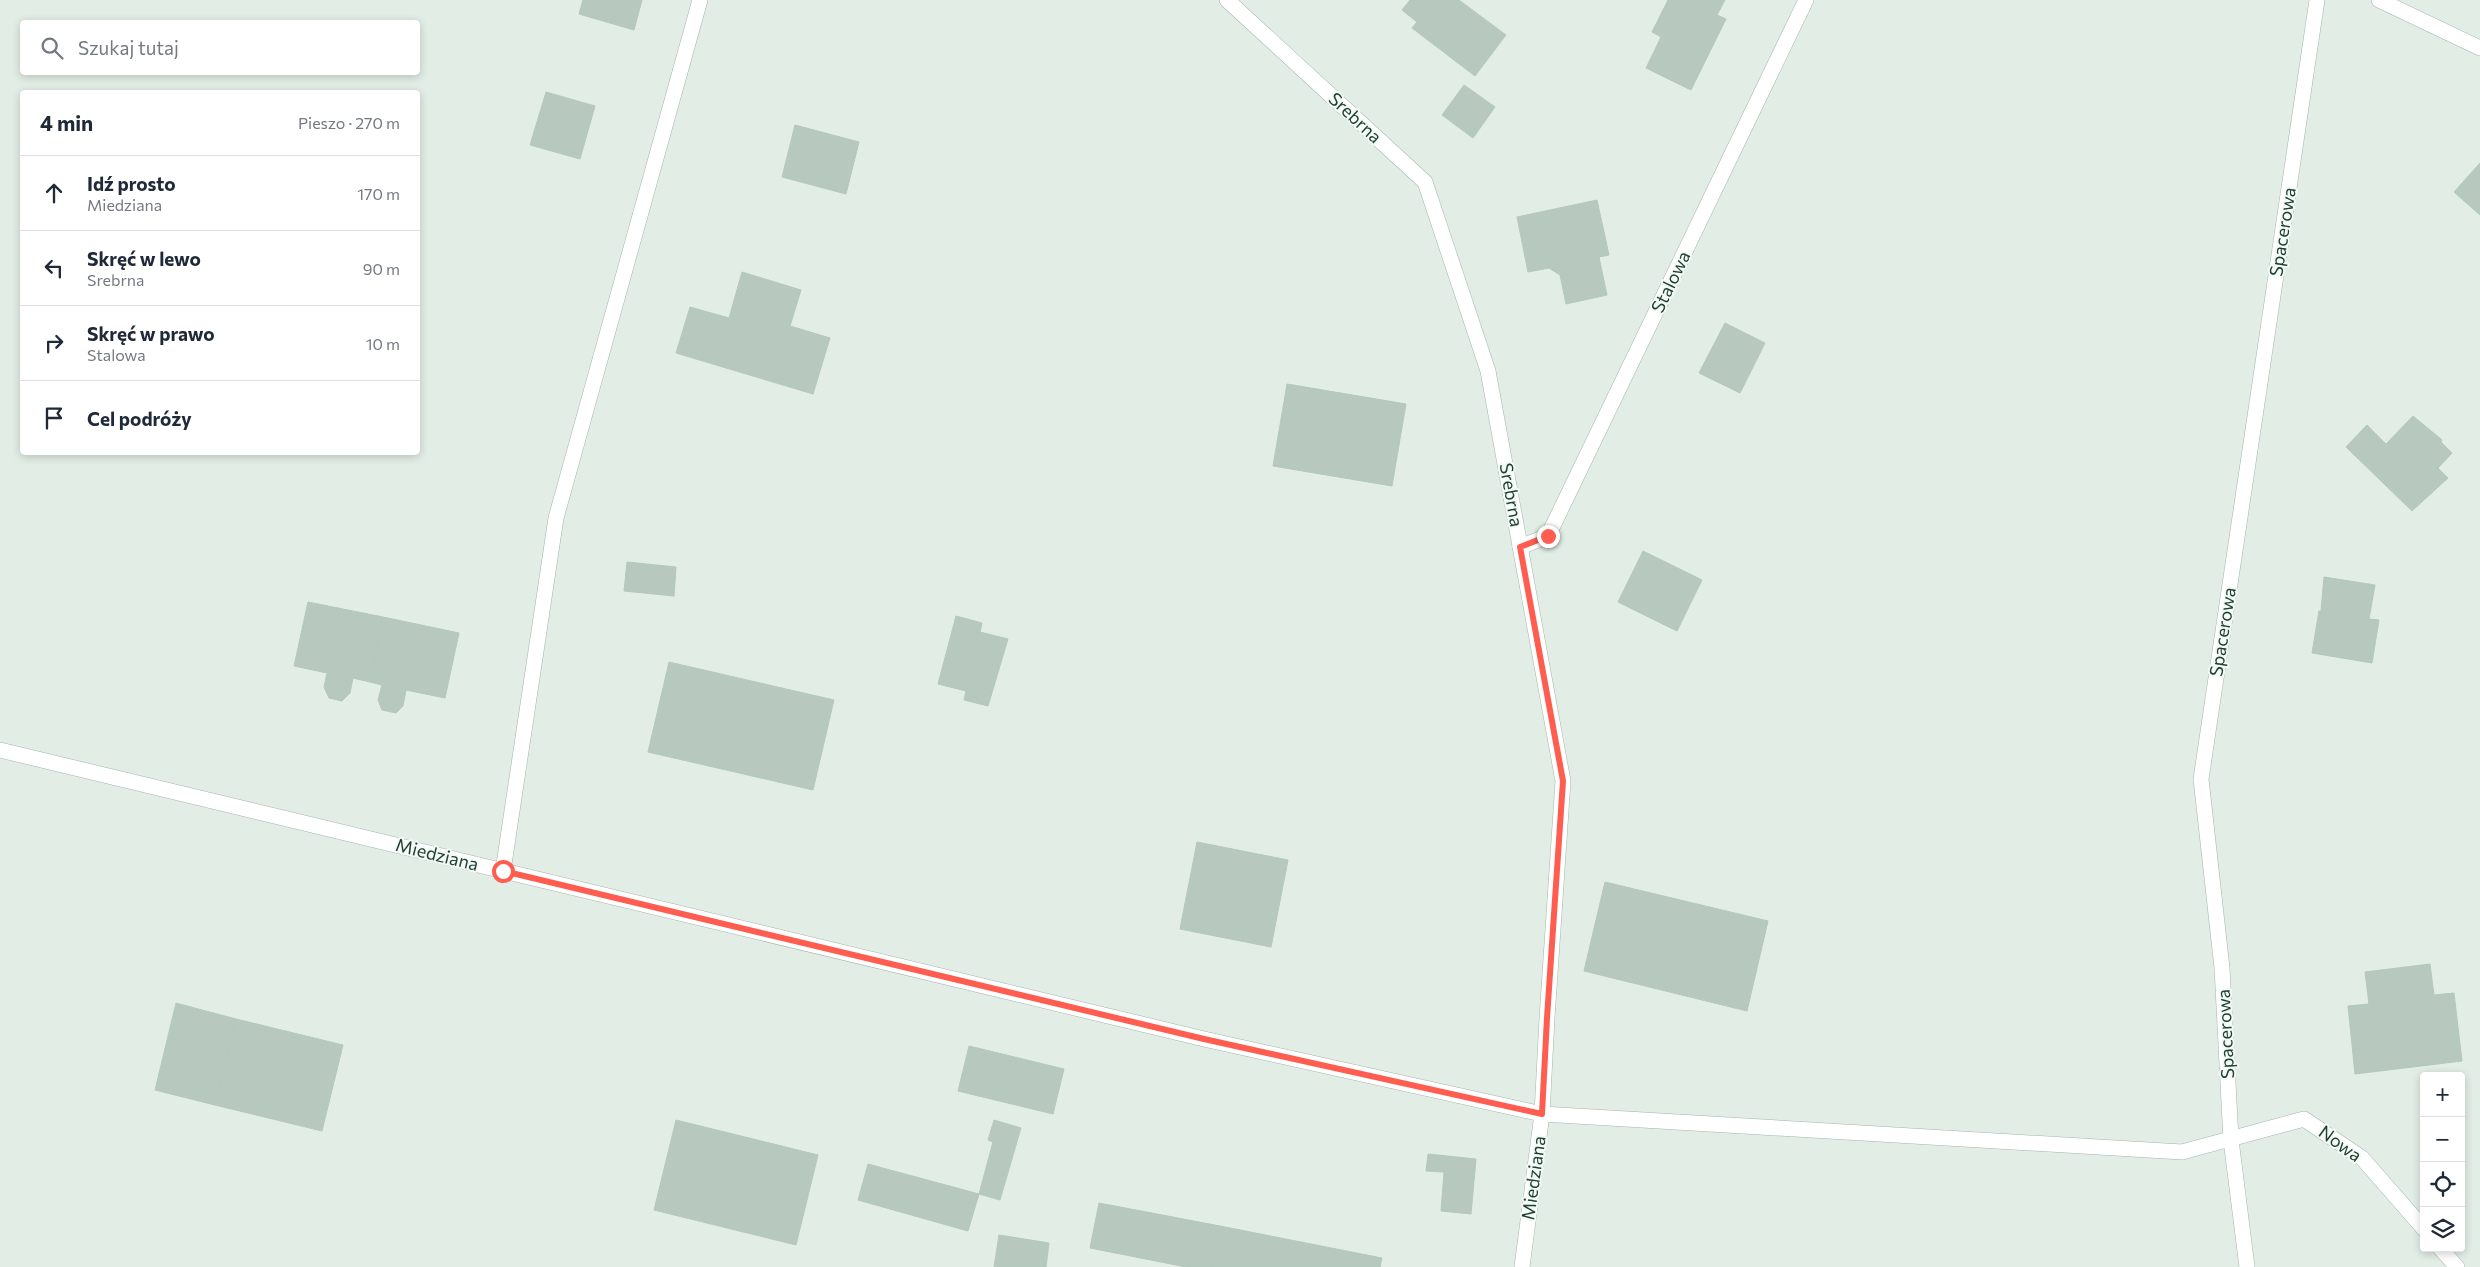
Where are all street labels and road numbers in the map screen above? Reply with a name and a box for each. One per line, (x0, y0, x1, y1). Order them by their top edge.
street label: Srebrna (1325, 87, 1387, 147)
street label: Spacerowa (2264, 186, 2300, 278)
street label: Stalowa (1646, 247, 1694, 316)
street label: Srebrna (1496, 461, 1528, 528)
street label: Spacerowa (2204, 586, 2240, 678)
street label: Miedziana (394, 833, 481, 875)
street label: Spacerowa (2212, 989, 2238, 1080)
street label: Nowa (2315, 1120, 2366, 1166)
street label: Miedziana (1516, 1135, 1550, 1221)

